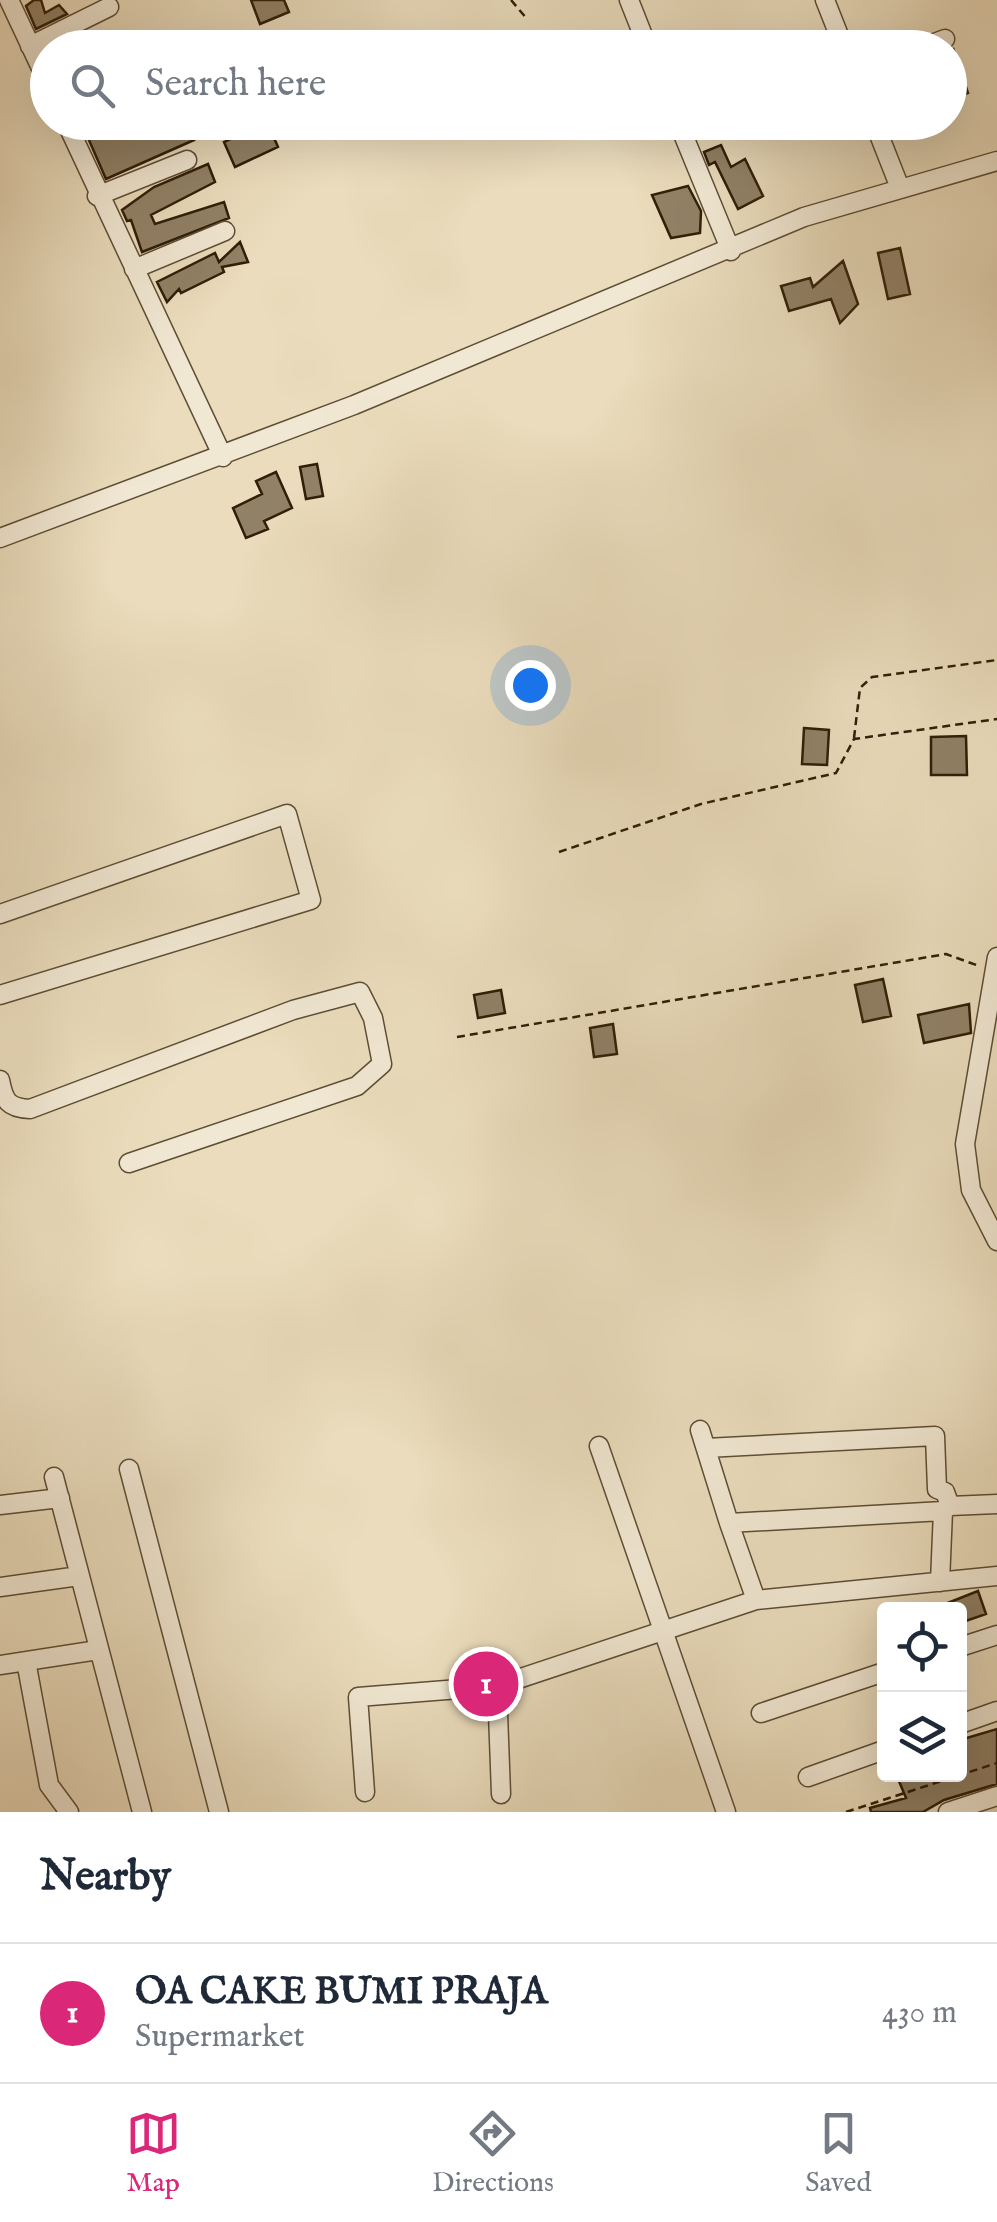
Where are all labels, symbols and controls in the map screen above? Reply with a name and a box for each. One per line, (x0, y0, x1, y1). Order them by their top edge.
search box (30, 30, 967, 140)
icon: search (65, 58, 120, 113)
text: Search here (145, 61, 326, 109)
your location (505, 660, 556, 711)
map controls (877, 1602, 967, 1782)
button: locate (877, 1602, 967, 1692)
pin: 1 (454, 1646, 518, 1722)
button: layers (877, 1692, 967, 1782)
text: Nearby (40, 1851, 171, 1904)
text: OA CAKE BUMI PRAJA (135, 1969, 547, 2017)
text: 1 (67, 1993, 78, 2034)
text: 430 m (882, 1993, 957, 2034)
text: Supermarket (135, 2017, 305, 2058)
tab: Map (126, 2106, 181, 2201)
tab: Directions (432, 2106, 554, 2201)
tab: Saved (805, 2106, 871, 2201)

